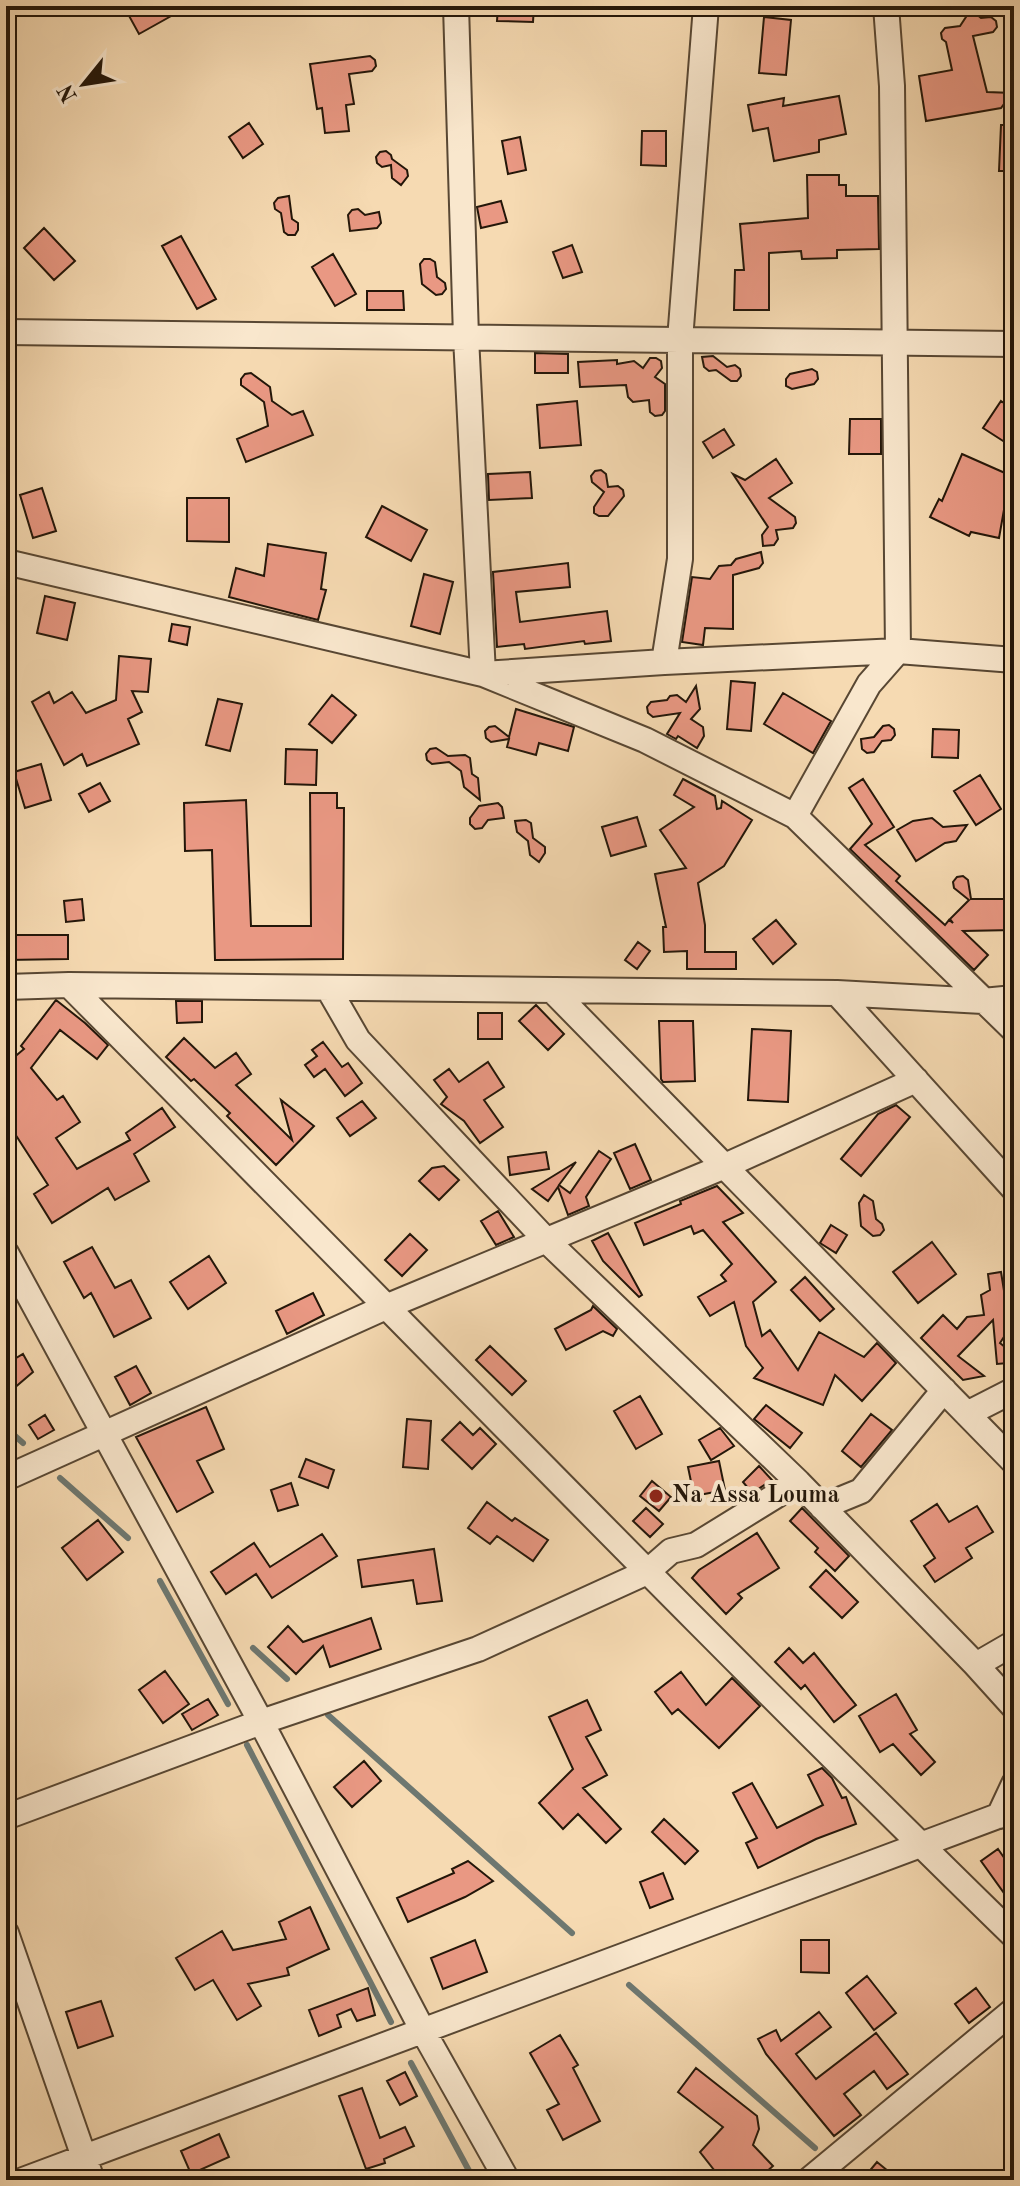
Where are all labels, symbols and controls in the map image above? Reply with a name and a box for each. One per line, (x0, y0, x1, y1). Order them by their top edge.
north arrow (44, 44, 124, 124)
text: N (55, 80, 82, 106)
place label: Na Assa Louma (672, 1484, 840, 1508)
marker: Na Assa Louma (647, 1487, 665, 1505)

